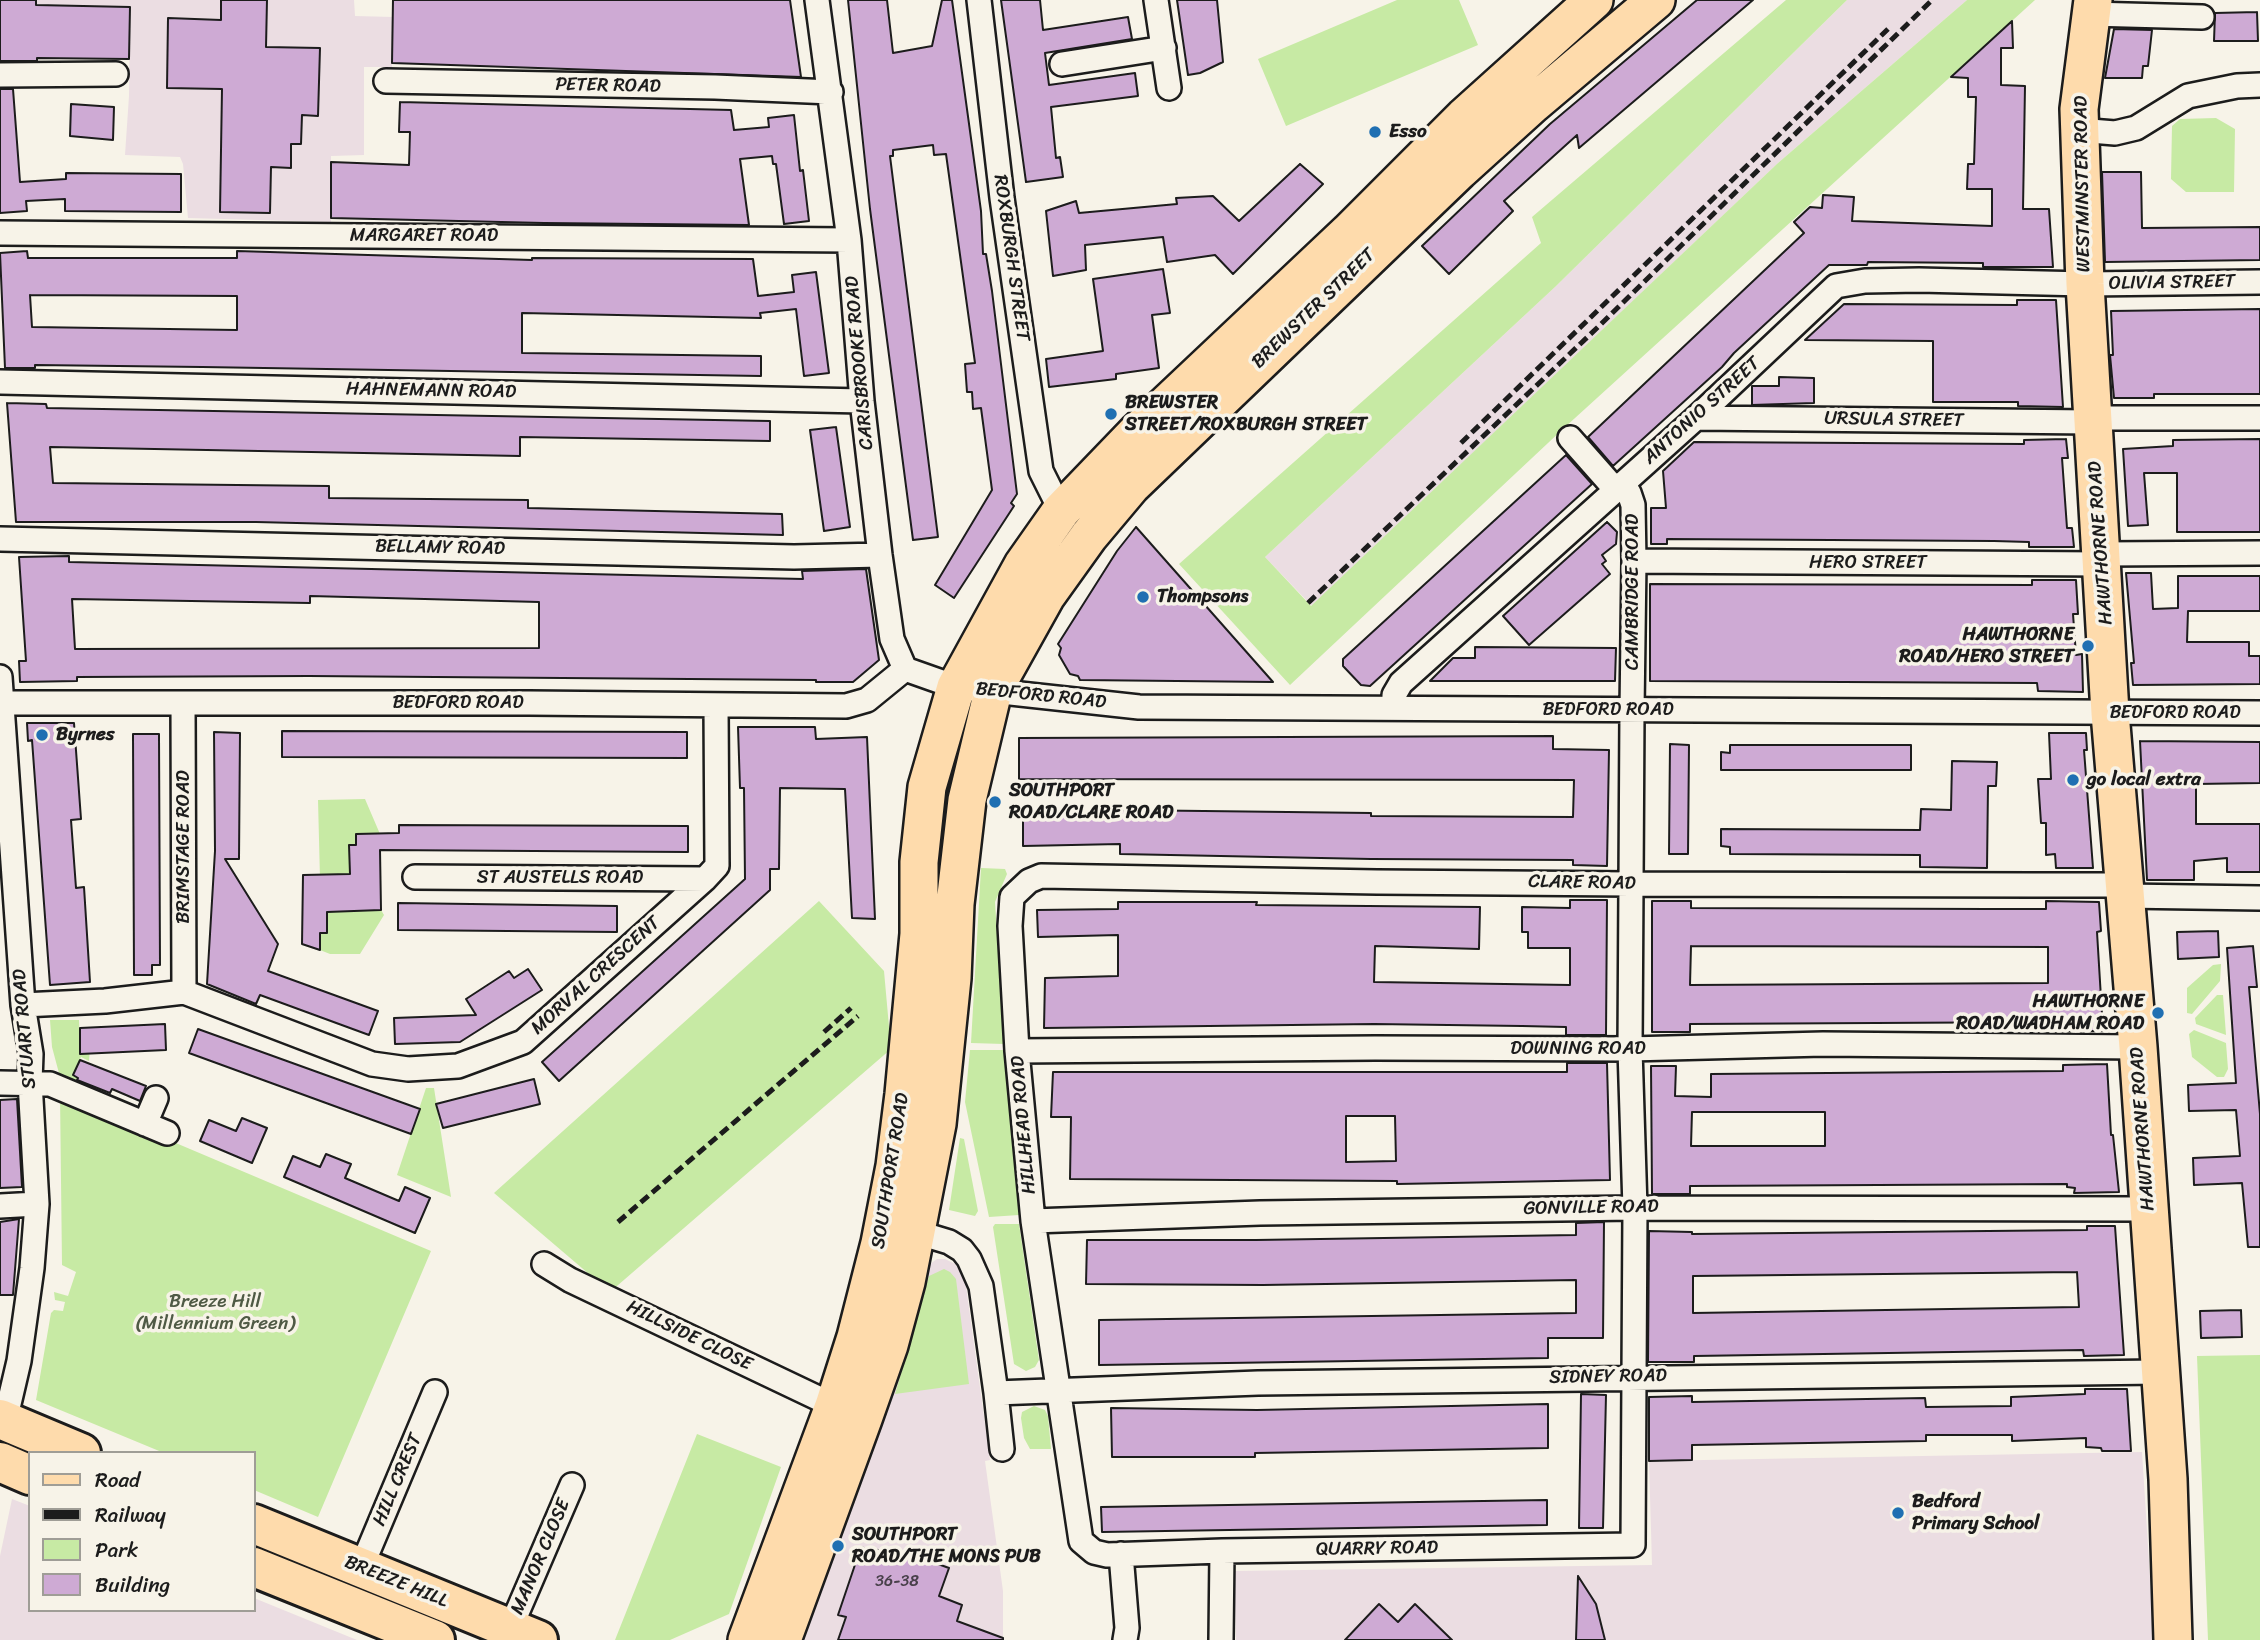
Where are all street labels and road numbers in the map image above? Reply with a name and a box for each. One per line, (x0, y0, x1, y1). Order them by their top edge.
street label: PETER ROAD (555, 74, 661, 98)
street label: WESTMINSTER ROAD (2070, 96, 2096, 272)
street label: ROXBURGH STREET (988, 173, 1034, 343)
street label: MARGARET ROAD (350, 225, 498, 247)
street label: BREWSTER STREET (1247, 244, 1381, 374)
street label: OLIVIA STREET (2109, 270, 2235, 296)
street label: CARISBROOKE ROAD (841, 275, 879, 451)
street label: ANTONIO STREET (1639, 353, 1765, 469)
street label: HAHNEMANN ROAD (346, 378, 516, 404)
street label: URSULA STREET (1824, 407, 1964, 433)
street label: HAWTHORNE ROAD (2084, 460, 2118, 626)
street label: CAMBRIDGE ROAD (1622, 514, 1644, 670)
street label: BELLAMY ROAD (375, 535, 505, 561)
street label: HERO STREET (1809, 552, 1927, 574)
street label: BEDFORD ROAD (975, 678, 1107, 714)
street label: BEDFORD ROAD (392, 692, 524, 714)
street label: BEDFORD ROAD (1542, 699, 1674, 721)
street label: BEDFORD ROAD (2109, 702, 2241, 724)
street label: BRIMSTAGE ROAD (173, 770, 195, 924)
street label: ST AUSTELLS ROAD (477, 867, 643, 889)
street label: CLARE ROAD (1528, 871, 1636, 895)
street label: MORVAL CRESCENT (527, 912, 665, 1040)
street label: STUART ROAD (8, 968, 42, 1090)
street label: DOWNING ROAD (1510, 1038, 1646, 1060)
street label: HAWTHORNE ROAD (2126, 1046, 2160, 1212)
street label: HILLHEAD ROAD (1007, 1055, 1041, 1195)
street label: SOUTHPORT ROAD (867, 1091, 915, 1251)
street label: GONVILLE ROAD (1523, 1195, 1659, 1221)
street label: HILLSIDE CLOSE (623, 1296, 755, 1376)
street label: SIDNEY ROAD (1549, 1365, 1667, 1389)
street label: HILL CREST (368, 1430, 428, 1530)
street label: MANOR CLOSE (506, 1496, 576, 1618)
street label: QUARRY ROAD (1316, 1537, 1438, 1561)
street label: BREEZE HILL (341, 1551, 451, 1613)

